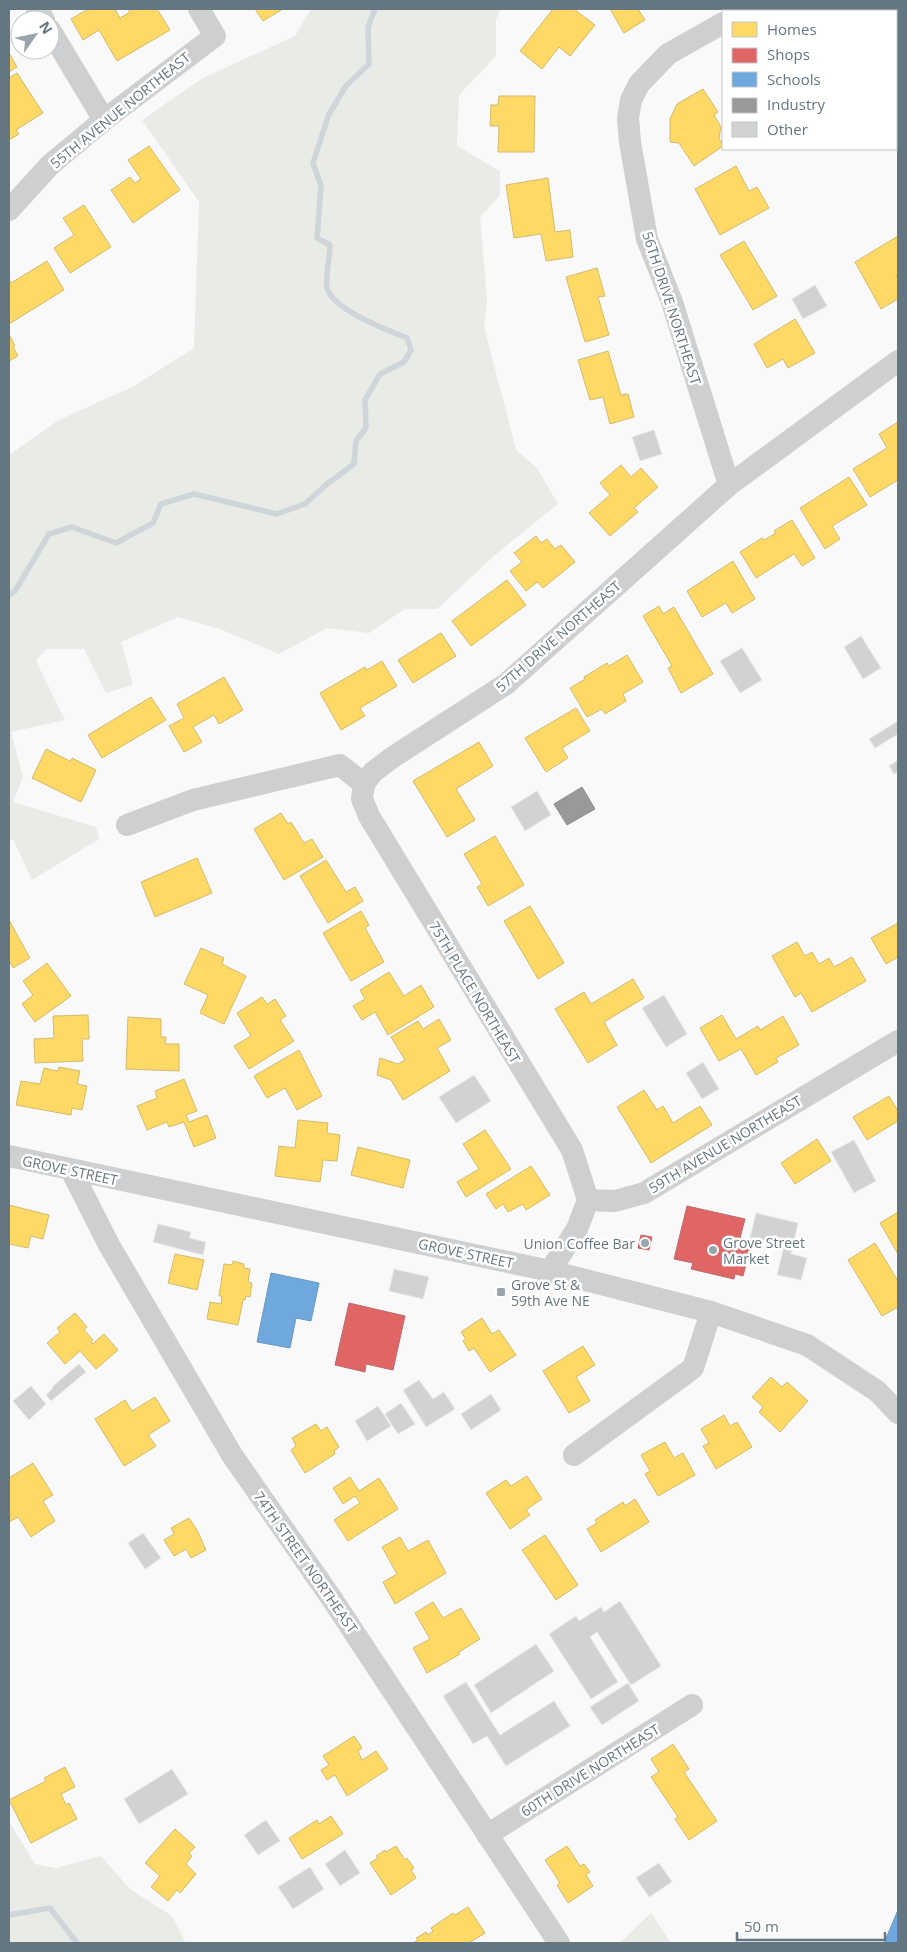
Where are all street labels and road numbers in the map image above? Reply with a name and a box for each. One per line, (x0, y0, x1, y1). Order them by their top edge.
street label: 55TH AVENUE NORTHEAST (46, 47, 194, 172)
street label: 56TH DRIVE NORTHEAST (638, 229, 706, 387)
street label: 57TH DRIVE NORTHEAST (491, 576, 625, 696)
street label: 75TH PLACE NORTHEAST (425, 917, 525, 1067)
street label: 59TH AVENUE NORTHEAST (645, 1091, 805, 1197)
street label: GROVE STREET (21, 1151, 120, 1189)
street label: GROVE STREET (417, 1234, 516, 1272)
street label: 74TH STREET NORTHEAST (250, 1487, 362, 1637)
street label: 60TH DRIVE NORTHEAST (517, 1719, 663, 1821)

